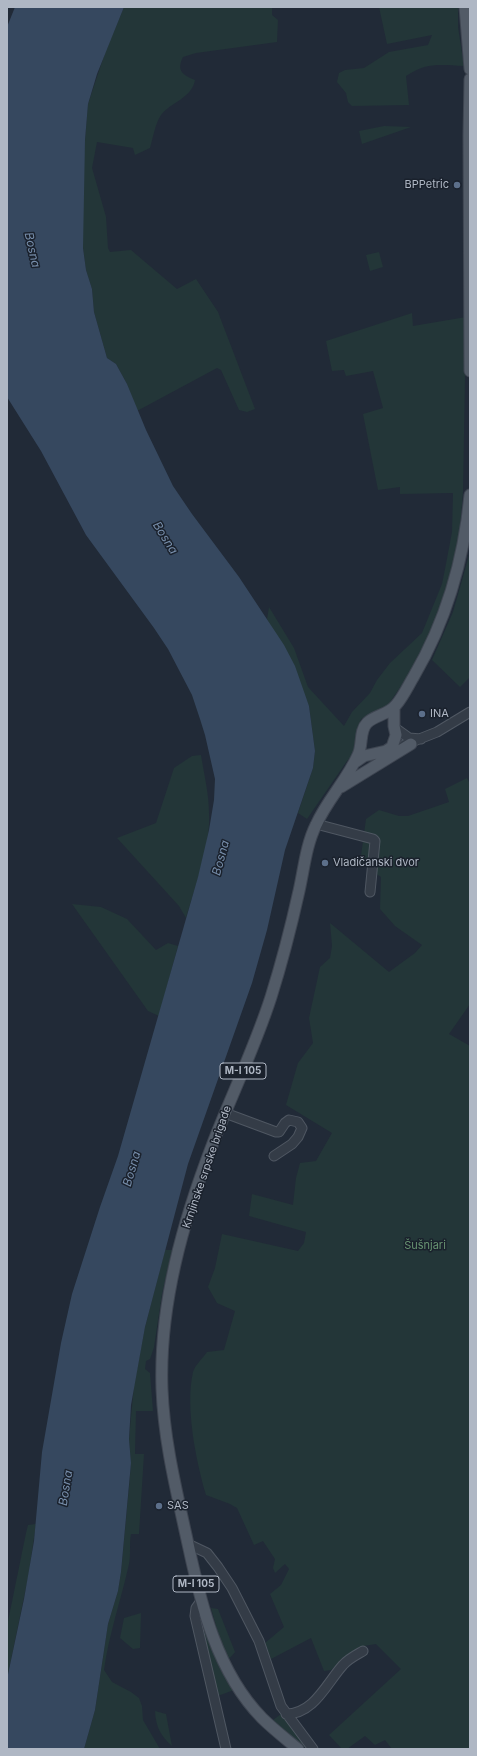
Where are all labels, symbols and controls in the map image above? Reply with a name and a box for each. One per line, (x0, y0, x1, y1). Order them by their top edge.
place label: BPPetric (405, 178, 449, 192)
marker: BPPetric (452, 180, 462, 190)
water label: Bosna (21, 231, 43, 269)
water label: Bosna (149, 519, 181, 557)
place label: INA (430, 707, 449, 721)
marker: INA (417, 709, 427, 719)
water label: Bosna (209, 839, 233, 877)
place label: Vladičanski dvor (333, 856, 419, 870)
marker: Vladičanski dvor (320, 858, 330, 868)
road number: M-I 105 (220, 1063, 266, 1079)
street label: Krnjinske srpske brigade (180, 1104, 234, 1230)
water label: Bosna (120, 1150, 144, 1188)
park label: Šušnjari (404, 1239, 446, 1253)
water label: Bosna (56, 1469, 76, 1507)
place label: SAS (167, 1499, 189, 1513)
marker: SAS (154, 1501, 164, 1511)
road number: M-I 105 (173, 1576, 219, 1592)

